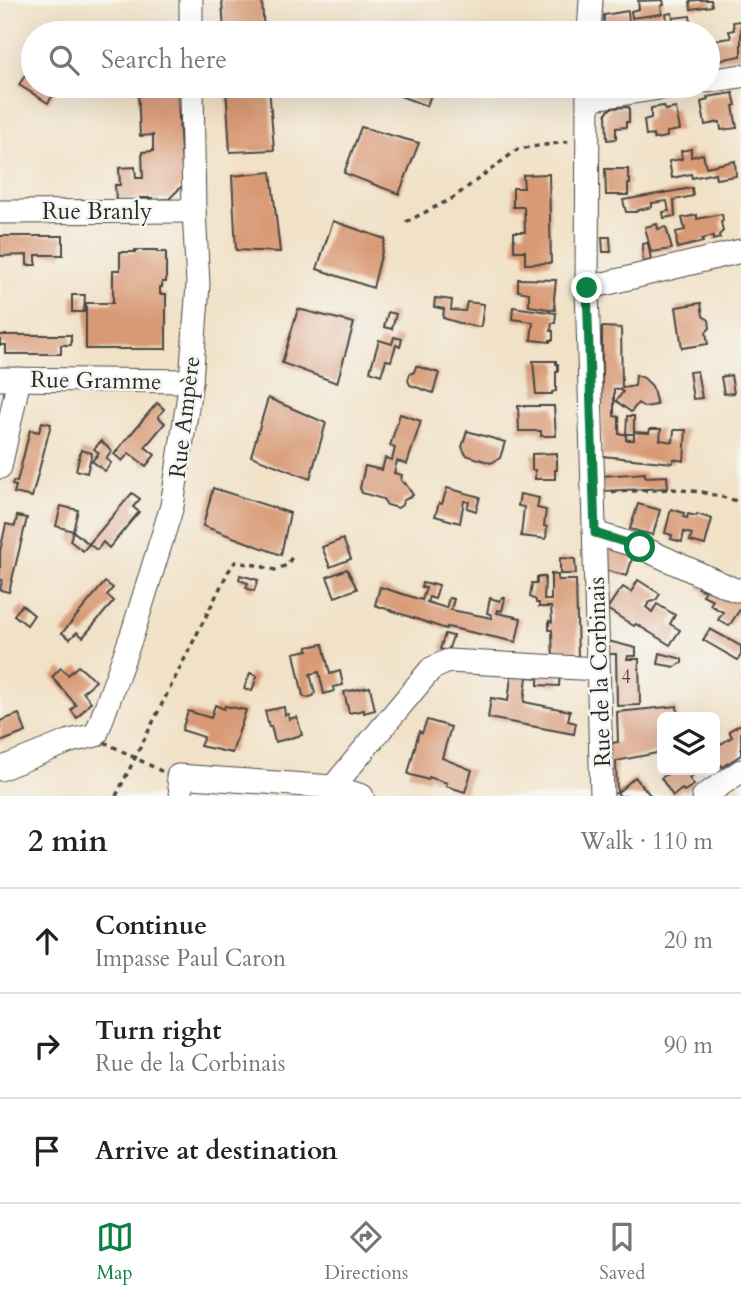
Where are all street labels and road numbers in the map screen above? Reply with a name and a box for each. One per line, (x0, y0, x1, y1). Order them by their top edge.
street label: Rue Branly (42, 196, 152, 227)
street label: Rue Ampère (162, 354, 207, 480)
street label: Rue Gramme (30, 364, 162, 397)
street label: Rue de la Corbinais (581, 576, 618, 768)

